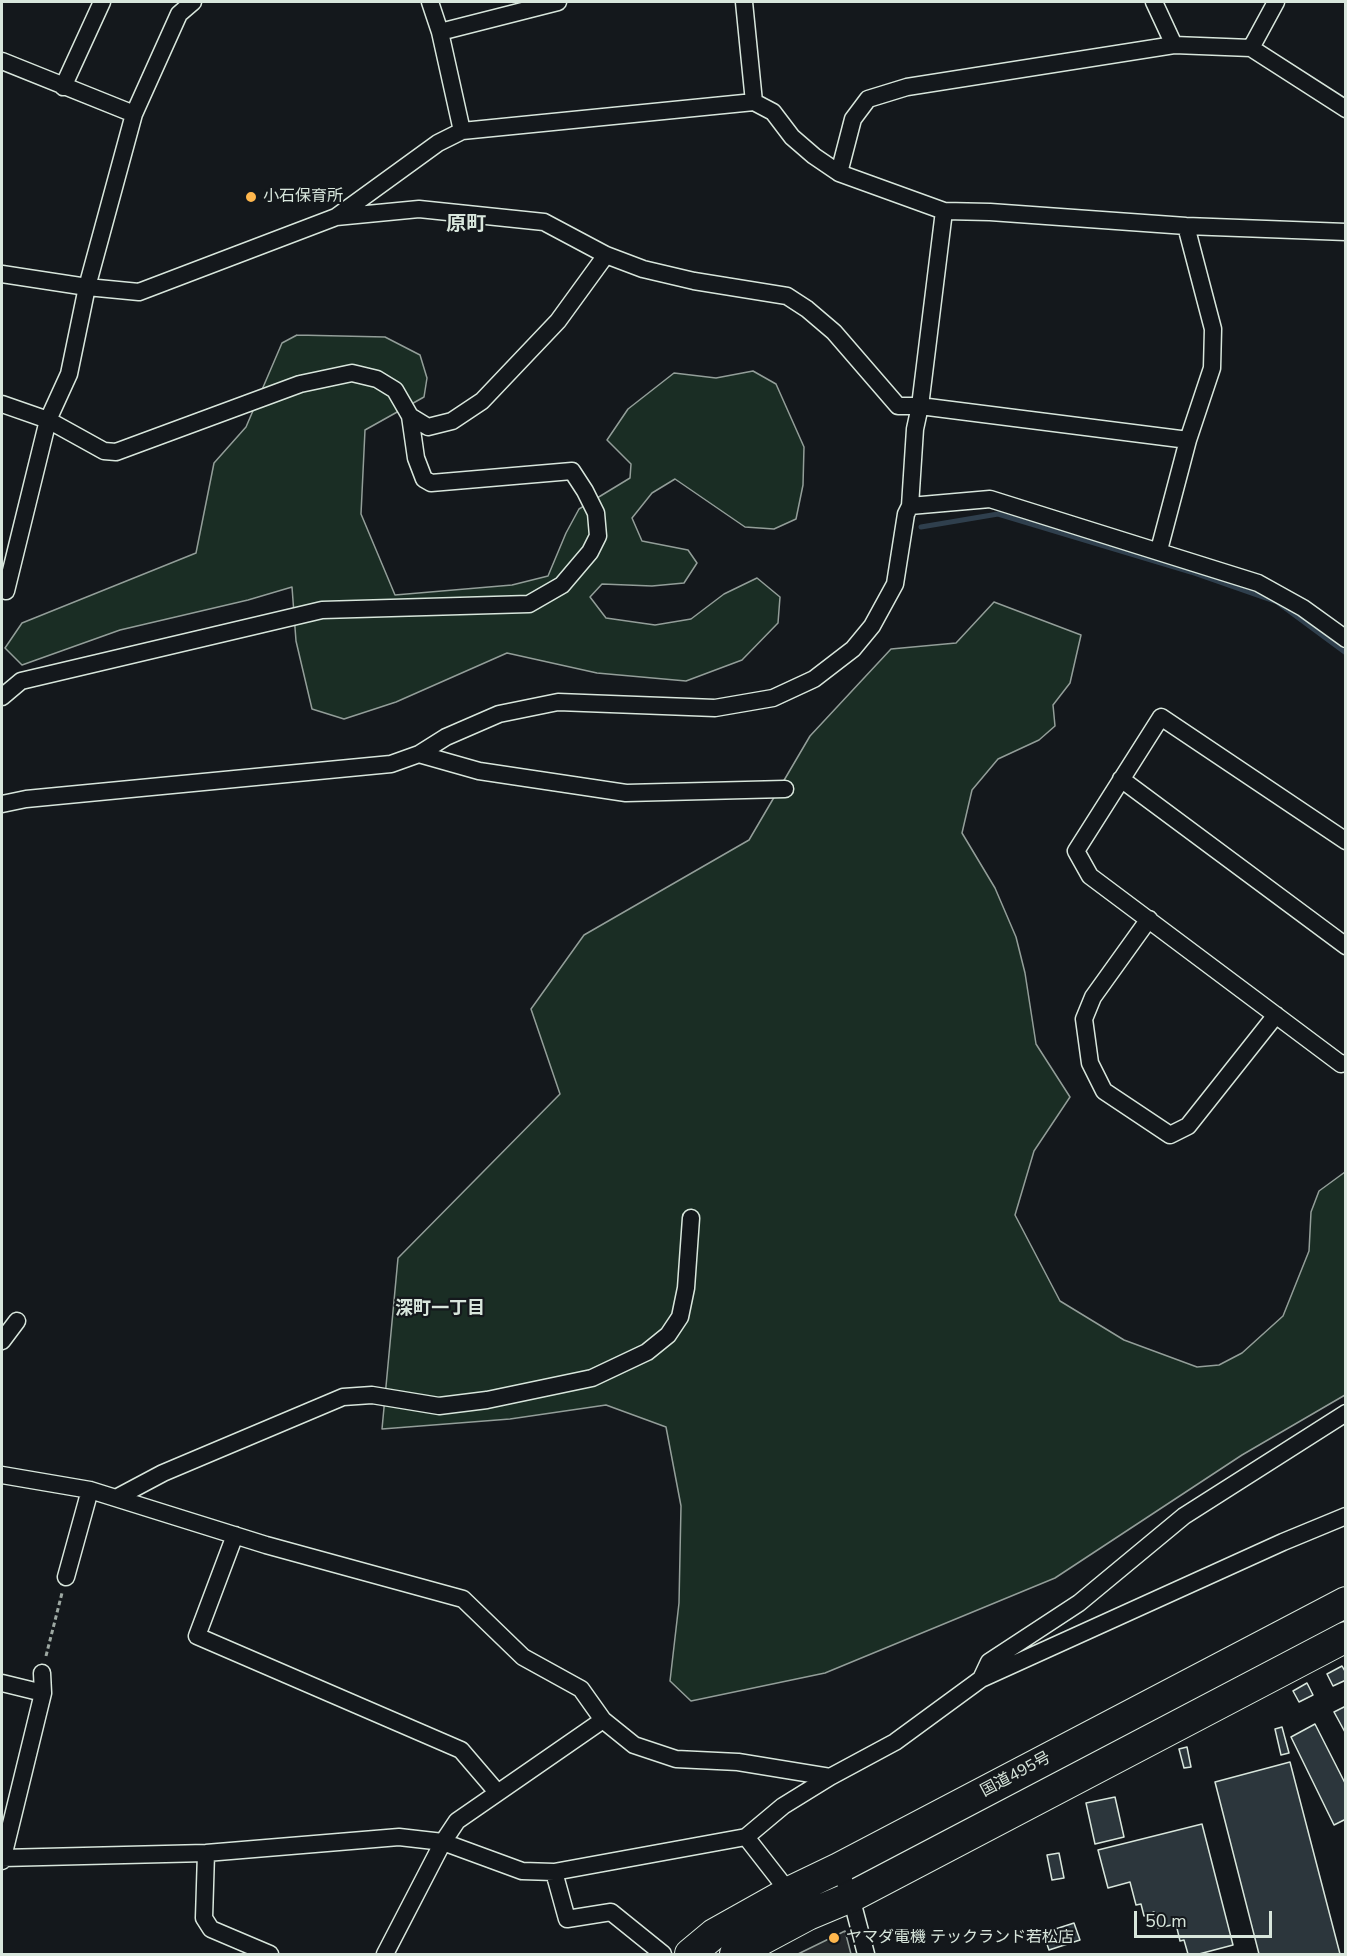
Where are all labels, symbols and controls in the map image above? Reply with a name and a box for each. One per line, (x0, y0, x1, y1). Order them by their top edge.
place label: 小石保育所 (263, 187, 343, 207)
marker: 小石保育所 (244, 190, 258, 204)
district label: 原町 (446, 213, 486, 237)
district label: 深町一丁目 (395, 1299, 485, 1321)
street label: 国道495号 (978, 1748, 1054, 1802)
scale bar (1137, 1899, 1275, 1937)
text: 50 m (1145, 1909, 1187, 1933)
place label: ヤマダ電機 テックランド若松店 (846, 1928, 1074, 1948)
marker: ヤマダ電機 テックランド若松店 (827, 1931, 841, 1945)

